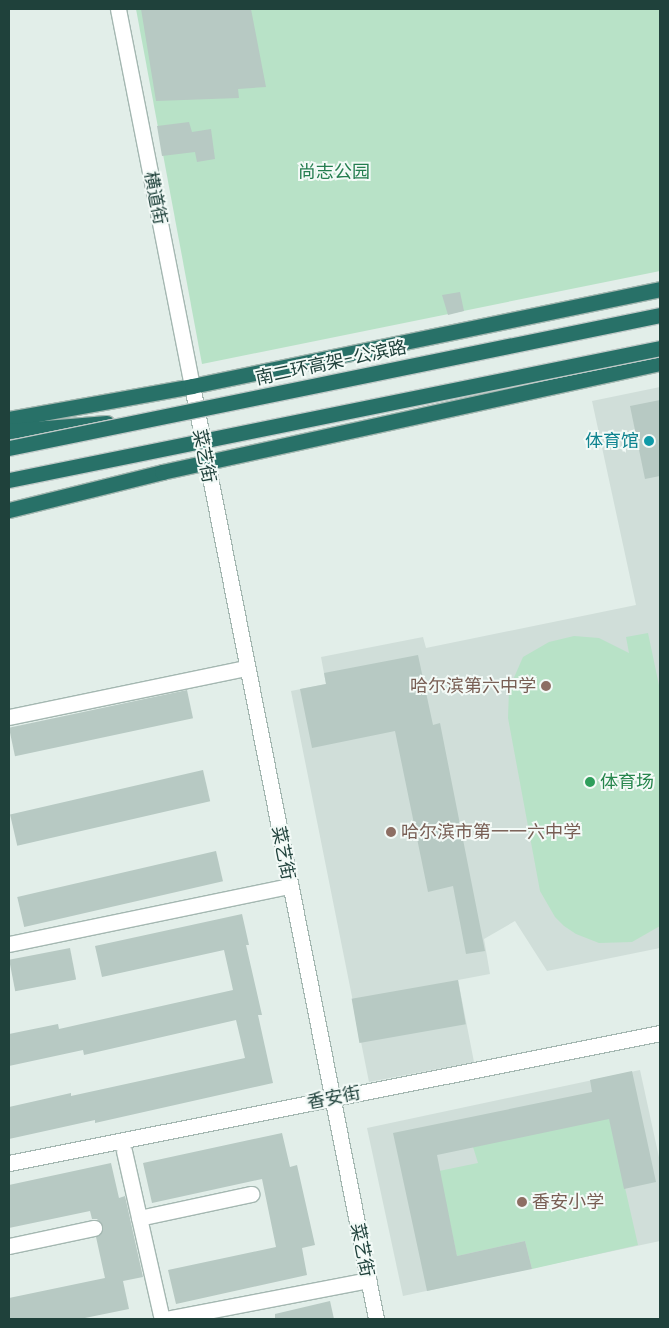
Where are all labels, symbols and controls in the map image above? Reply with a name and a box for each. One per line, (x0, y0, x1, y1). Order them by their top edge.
park label: 尚志公园 (298, 161, 370, 183)
street label: 横道街 (139, 169, 171, 227)
street label: 南二环高架-公滨路 (253, 336, 409, 390)
street label: 菜艺街 (188, 427, 220, 485)
place label: 体育馆 (585, 430, 639, 452)
marker: 体育馆 (643, 435, 655, 447)
place label: 哈尔滨第六中学 (410, 675, 536, 697)
marker: 哈尔滨第六中学 (540, 680, 552, 692)
place label: 体育场 (600, 771, 654, 793)
marker: 体育场 (584, 776, 596, 788)
place label: 哈尔滨市第一一六中学 (401, 821, 581, 843)
street label: 菜艺街 (267, 824, 299, 882)
marker: 哈尔滨市第一一六中学 (385, 826, 397, 838)
street label: 香安街 (305, 1082, 363, 1114)
place label: 香安小学 (532, 1191, 604, 1213)
marker: 香安小学 (516, 1196, 528, 1208)
street label: 菜艺街 (346, 1221, 378, 1279)

